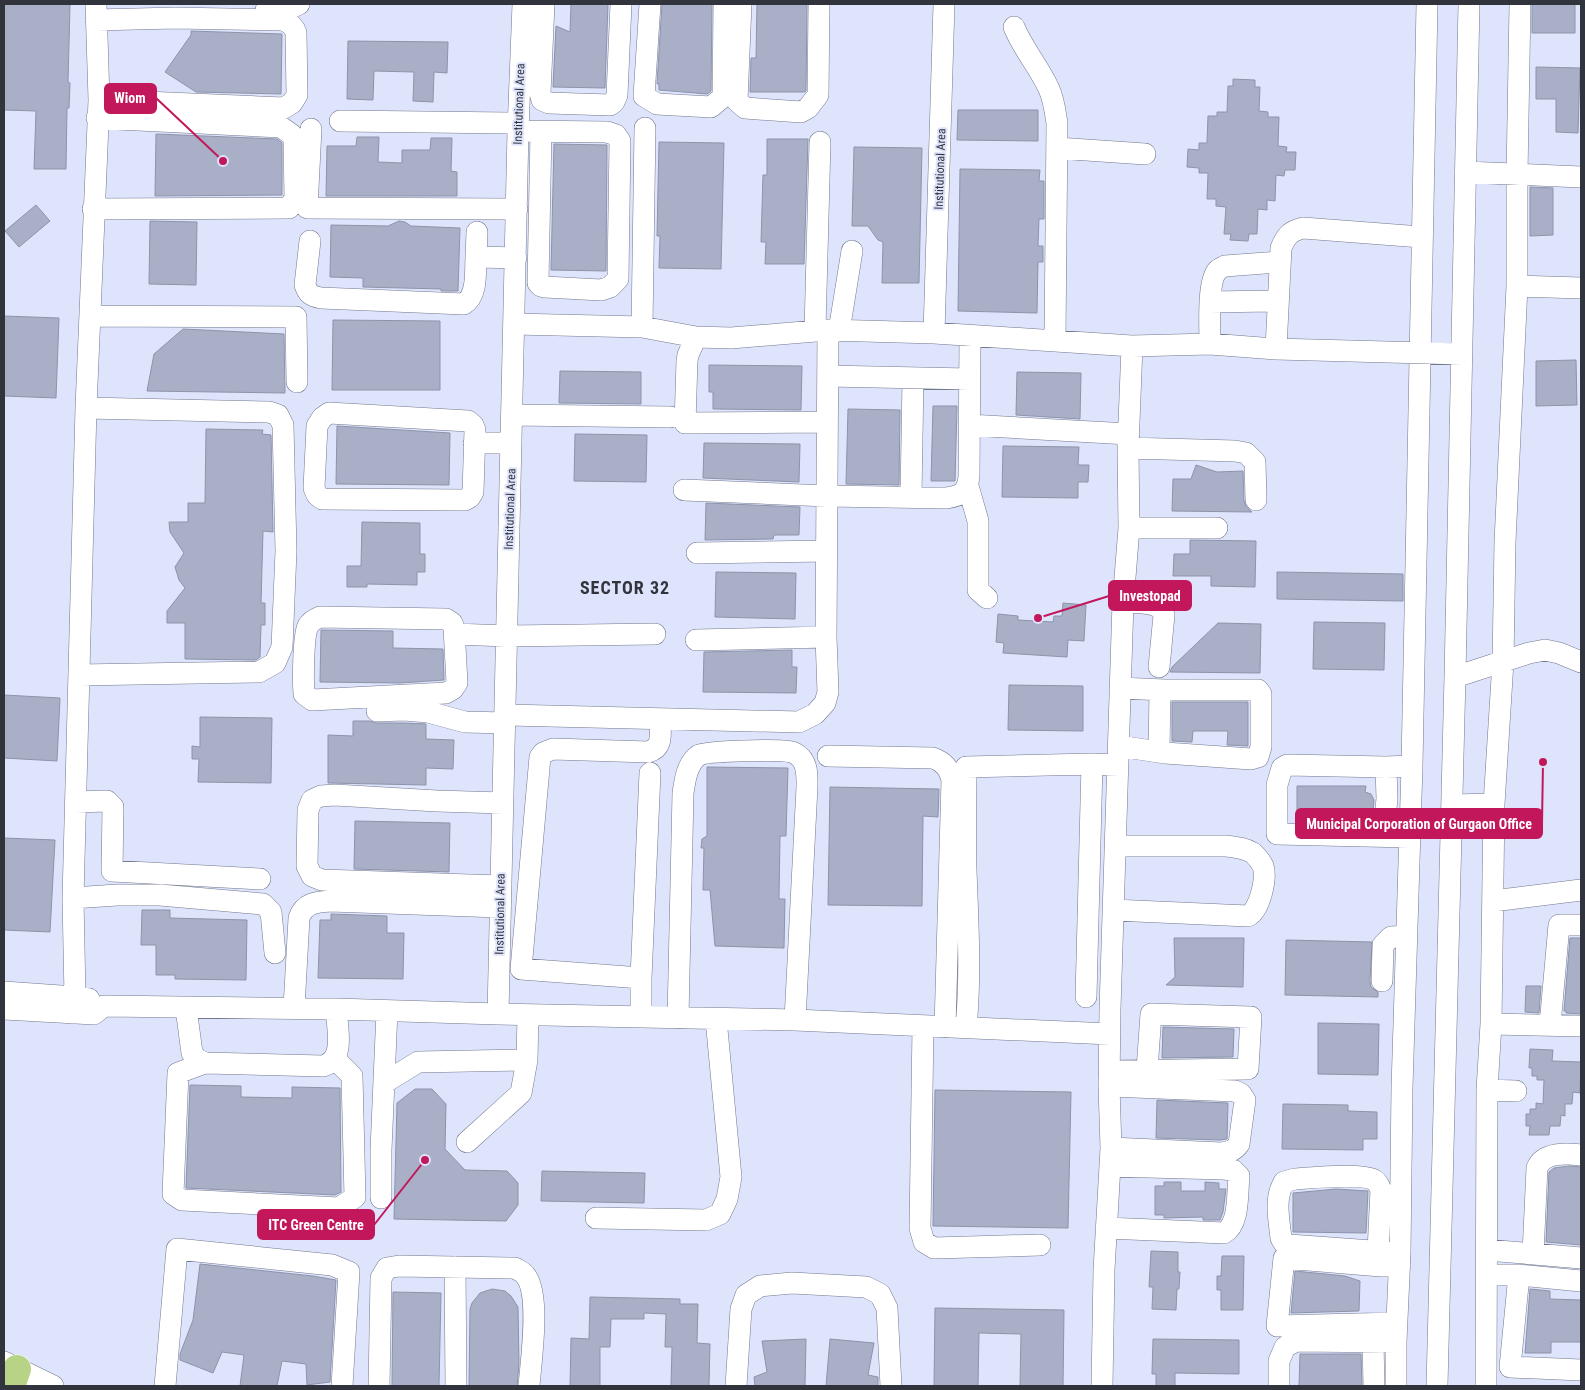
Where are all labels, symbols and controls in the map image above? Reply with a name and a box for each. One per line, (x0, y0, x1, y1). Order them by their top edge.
street label: Institutional Area (511, 63, 527, 145)
callout: Wiom (105, 84, 156, 113)
text: Wiom (114, 90, 146, 106)
street label: Institutional Area (932, 128, 948, 210)
street label: Institutional Area (502, 468, 518, 550)
district label: SECTOR 32 (580, 577, 670, 598)
callout: Investopad (1109, 581, 1191, 610)
text: Investopad (1119, 588, 1181, 604)
callout: Municipal Corporation of Gurgaon Office (1296, 809, 1542, 838)
text: Municipal Corporation of Gurgaon Office (1306, 816, 1532, 832)
street label: Institutional Area (492, 873, 508, 955)
callout: ITC Green Centre (258, 1210, 374, 1239)
text: ITC Green Centre (268, 1217, 364, 1233)

